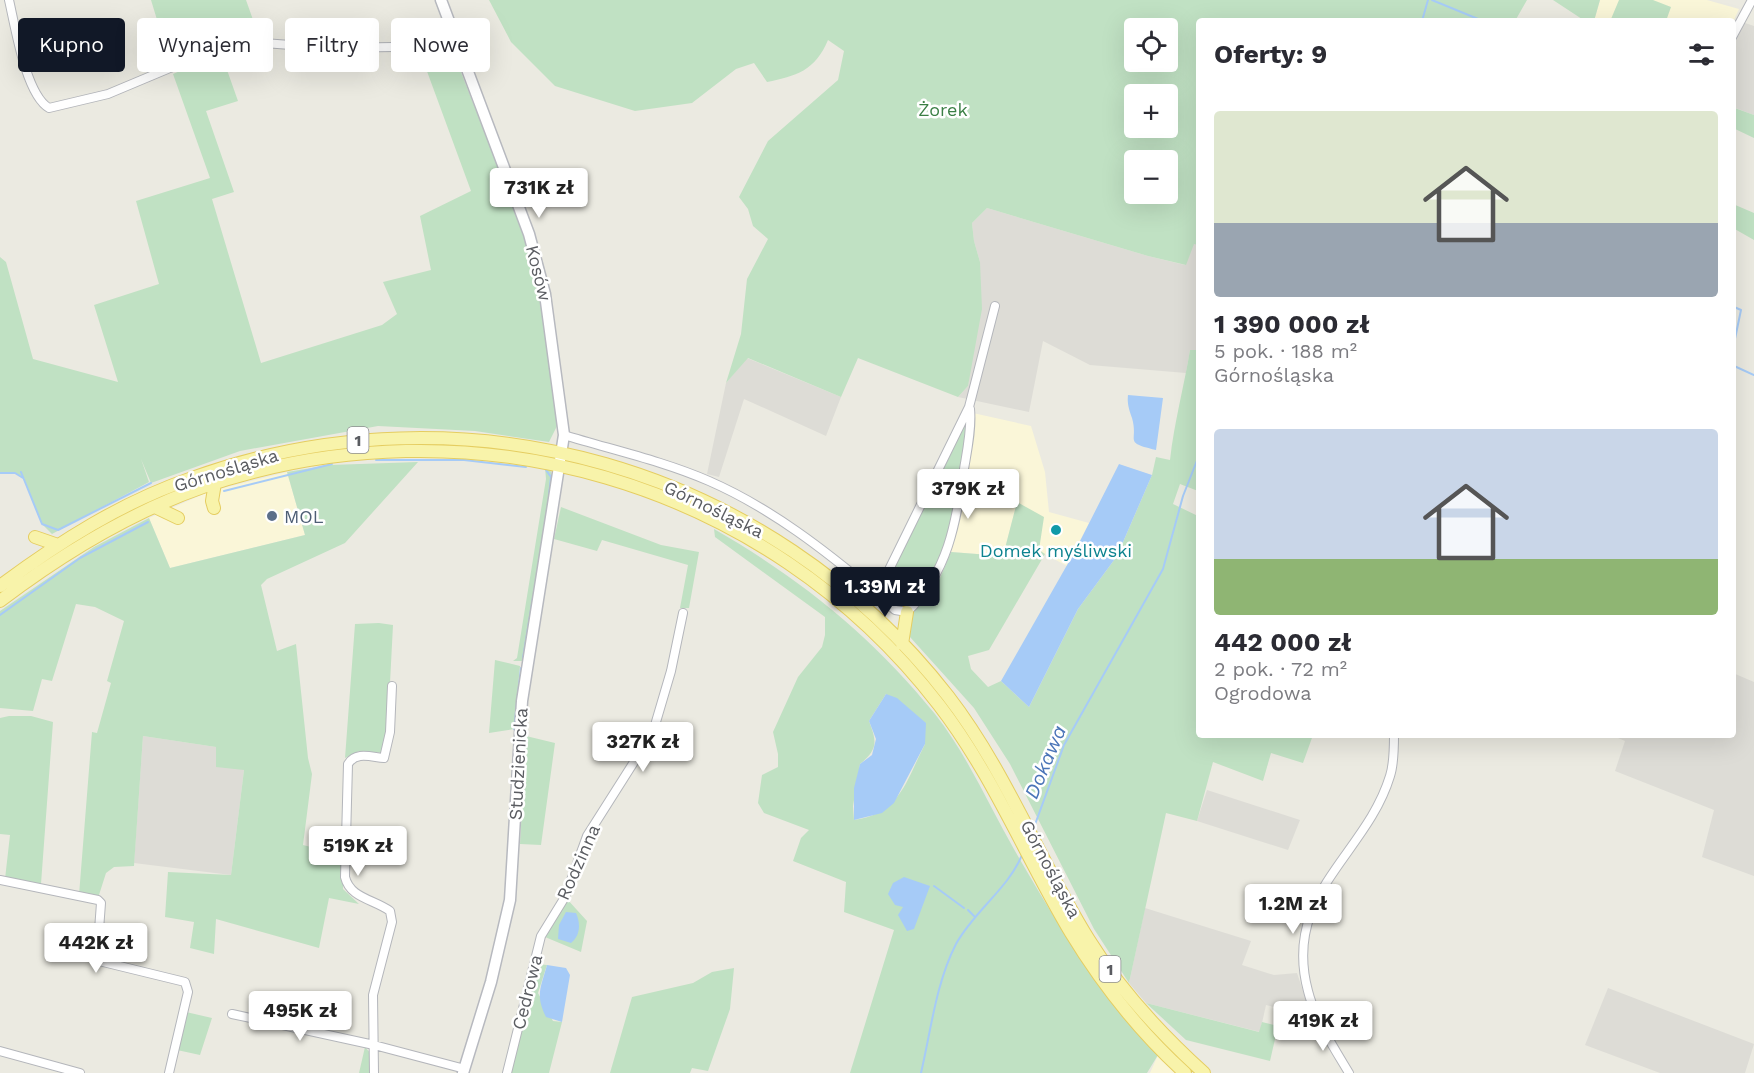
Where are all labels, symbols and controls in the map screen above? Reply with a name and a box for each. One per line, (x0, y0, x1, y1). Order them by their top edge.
chip: Kupno (18, 18, 125, 72)
chip: Wynajem (137, 18, 273, 72)
chip: Filtry (285, 18, 379, 72)
chip: Nowe (391, 18, 490, 72)
map controls (1124, 18, 1178, 204)
button: locate (1124, 18, 1178, 72)
icon: filters (1685, 38, 1718, 71)
text: Oferty: 9 (1214, 39, 1327, 69)
button: + (1124, 84, 1178, 138)
park label: Żorek (918, 99, 968, 120)
button: − (1124, 150, 1178, 204)
icon: home (1412, 150, 1520, 258)
pin: 731K zł (484, 168, 594, 219)
text: 731K zł (504, 175, 574, 199)
street label: Kosów (522, 243, 556, 303)
text: 1 390 000 zł (1214, 309, 1370, 339)
text: 5 pok. · 188 m² (1214, 339, 1357, 363)
text: Górnośląska (1214, 363, 1334, 387)
road number: 1 (348, 427, 368, 453)
street label: Górnośląska (171, 444, 281, 496)
icon: home (1412, 468, 1520, 576)
pin: 379K zł (913, 469, 1023, 520)
street label: Górnośląska (661, 476, 767, 542)
text: 379K zł (931, 476, 1005, 500)
place label: MOL (284, 506, 324, 527)
marker: MOL (265, 509, 279, 523)
marker: Domek myśliwski (1049, 523, 1063, 537)
place label: Domek myśliwski (980, 540, 1132, 561)
pin: 1.39M zł (823, 567, 947, 618)
text: 1.39M zł (845, 574, 925, 598)
text: 442 000 zł (1214, 627, 1352, 657)
text: 2 pok. · 72 m² (1214, 657, 1347, 681)
text: Ogrodowa (1214, 681, 1311, 705)
street label: Studzienicka (505, 707, 531, 821)
pin: 327K zł (588, 722, 698, 773)
water label: Dokawa (1019, 722, 1071, 802)
text: 327K zł (606, 729, 680, 753)
street label: Górnośląska (1016, 816, 1086, 922)
street label: Rodzinna (552, 821, 604, 903)
pin: 519K zł (303, 826, 413, 877)
text: 519K zł (323, 833, 393, 857)
pin: 1.2M zł (1238, 884, 1348, 935)
text: 1.2M zł (1259, 891, 1327, 915)
pin: 442K zł (41, 923, 151, 974)
text: 442K zł (58, 930, 134, 954)
street label: Cedrowa (508, 952, 546, 1032)
road number: 1 (1100, 956, 1120, 982)
pin: 495K zł (245, 991, 355, 1042)
text: 495K zł (263, 998, 337, 1022)
pin: 419K zł (1268, 1001, 1378, 1052)
text: 419K zł (1287, 1008, 1359, 1032)

